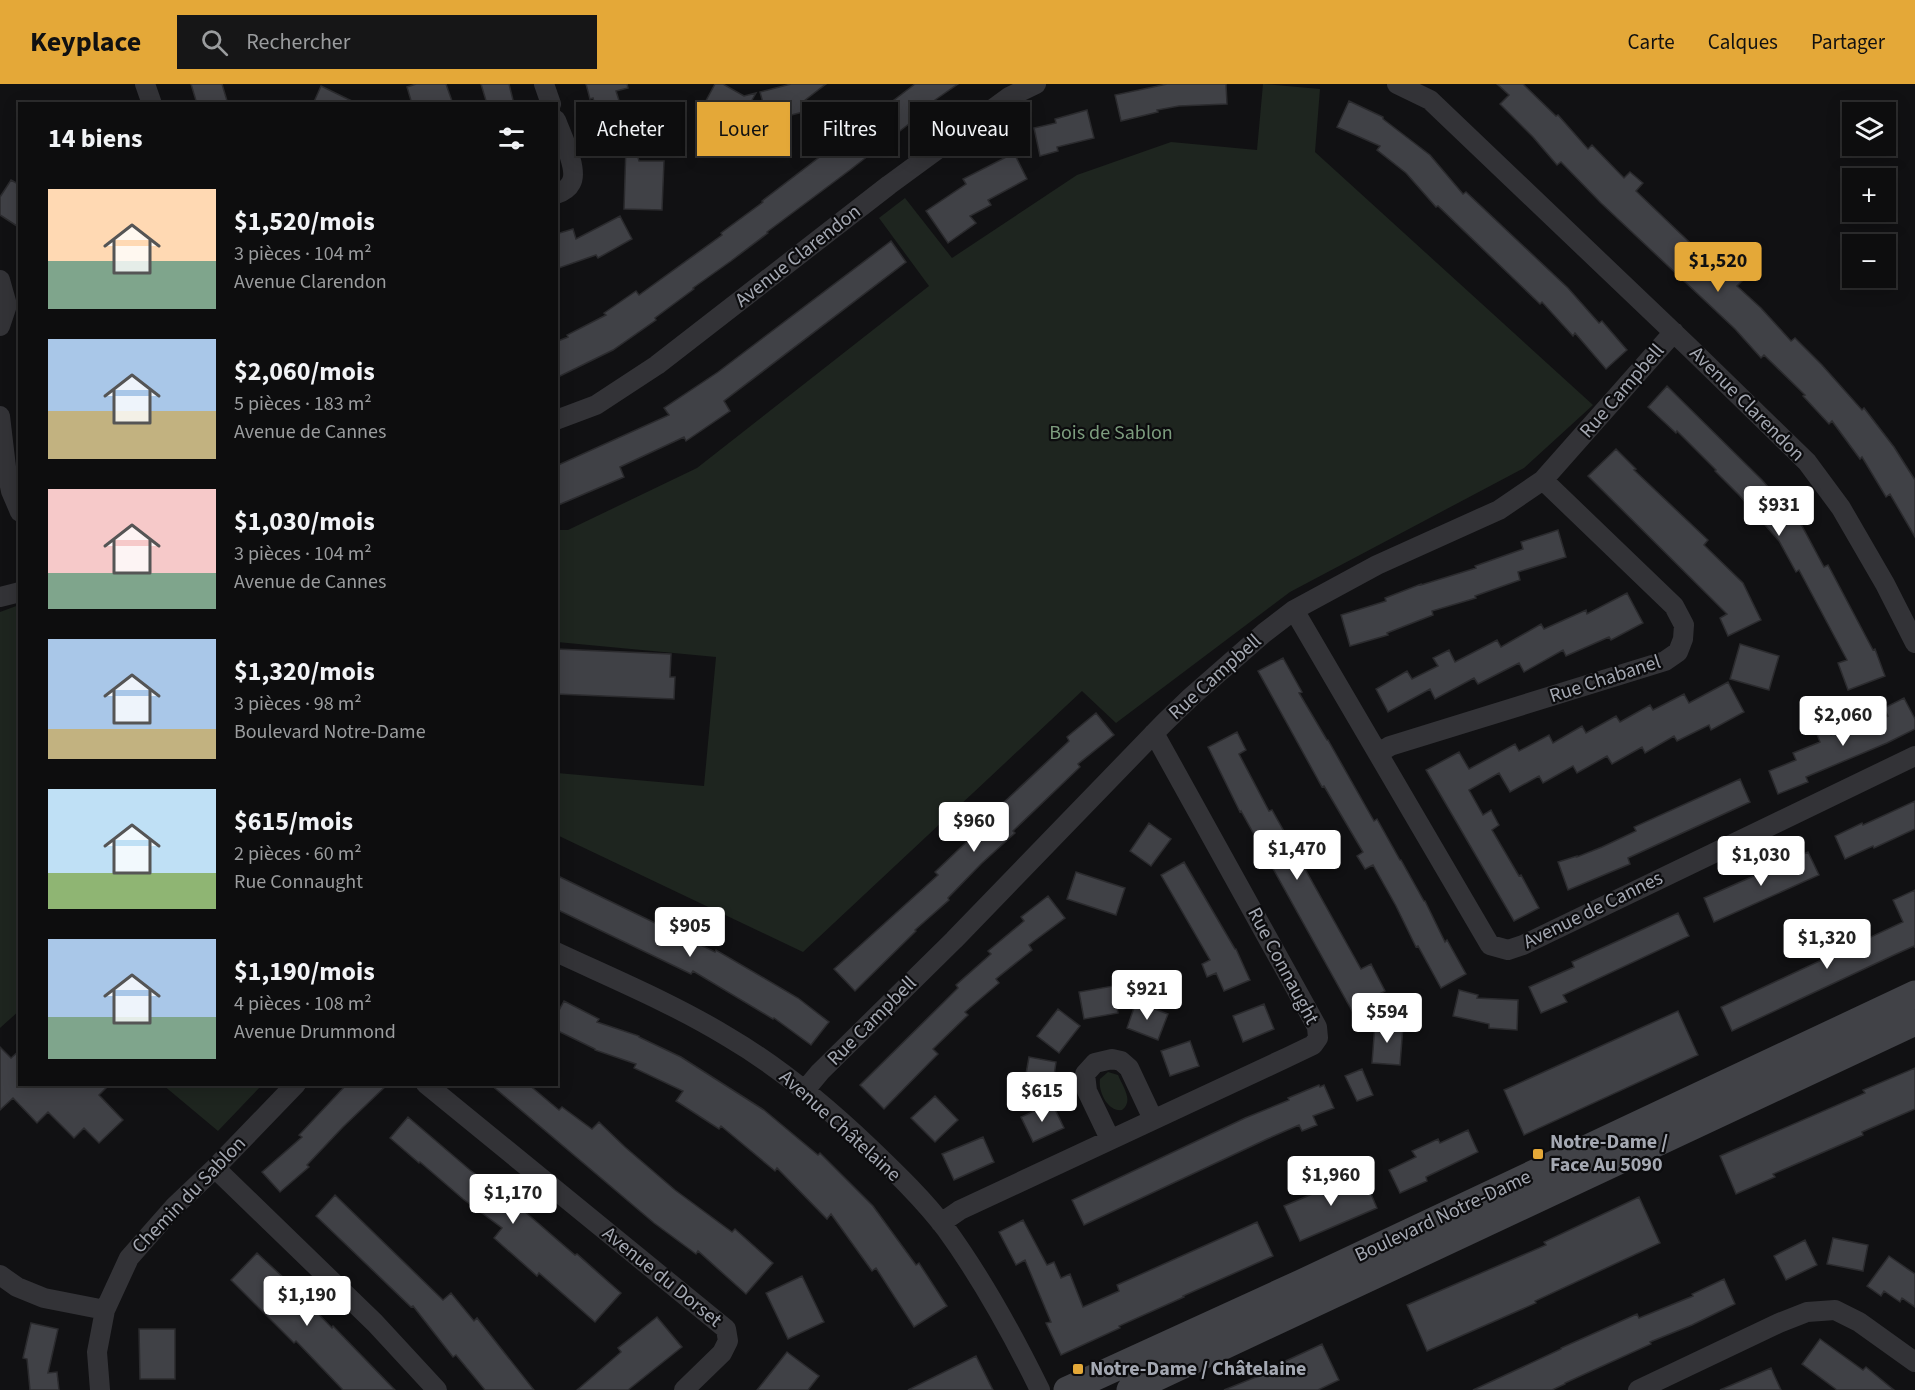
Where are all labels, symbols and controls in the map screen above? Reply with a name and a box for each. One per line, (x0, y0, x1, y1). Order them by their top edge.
search box (177, 15, 597, 69)
text: Keyplace (30, 22, 141, 62)
icon: search (198, 26, 231, 59)
text: Rechercher (246, 26, 350, 58)
text: Carte (1628, 27, 1675, 57)
text: Calques (1708, 27, 1778, 57)
text: Partager (1811, 27, 1885, 57)
chip: Acheter (576, 102, 685, 156)
chip: Louer (697, 102, 790, 156)
chip: Filtres (802, 102, 898, 156)
chip: Nouveau (910, 102, 1030, 156)
map controls (1842, 102, 1896, 288)
button: layers (1842, 102, 1896, 156)
text: 14 biens (48, 120, 143, 157)
icon: filters (495, 122, 528, 155)
button: + (1842, 168, 1896, 222)
street label: Avenue Clarendon (729, 198, 867, 314)
text: $1,520/mois (234, 203, 375, 240)
icon: home (96, 213, 168, 285)
button: − (1842, 234, 1896, 288)
text: 3 pièces · 104 m² (234, 240, 372, 268)
pin: $1,520 (1669, 242, 1767, 293)
text: $1,520 (1689, 247, 1747, 275)
text: Avenue Clarendon (234, 268, 387, 296)
street label: Rue Campbell (1573, 338, 1671, 444)
street label: Avenue Clarendon (1683, 340, 1811, 468)
text: $2,060/mois (234, 353, 375, 390)
icon: home (96, 363, 168, 435)
text: 5 pièces · 183 m² (234, 390, 372, 418)
text: Avenue de Cannes (234, 418, 386, 446)
park label: Bois de Sablon (1049, 419, 1173, 447)
pin: $931 (1743, 486, 1815, 537)
text: $931 (1758, 491, 1800, 519)
text: $1,030/mois (234, 503, 375, 540)
icon: home (96, 513, 168, 585)
text: 3 pièces · 104 m² (234, 540, 372, 568)
text: Avenue de Cannes (234, 568, 386, 596)
street label: Rue Campbell (1162, 628, 1268, 726)
street label: Rue Chabanel (1546, 648, 1664, 710)
text: $1,320/mois (234, 653, 375, 690)
icon: home (96, 663, 168, 735)
text: 3 pièces · 98 m² (234, 690, 362, 718)
pin: $2,060 (1794, 696, 1892, 747)
text: $2,060 (1814, 701, 1872, 729)
text: Boulevard Notre-Dame (234, 718, 426, 746)
pin: $960 (938, 802, 1010, 853)
text: $615/mois (234, 803, 353, 840)
text: $960 (953, 807, 995, 835)
icon: home (96, 813, 168, 885)
pin: $1,470 (1248, 830, 1346, 881)
text: $1,470 (1268, 835, 1326, 863)
pin: $1,030 (1712, 836, 1810, 887)
text: 2 pièces · 60 m² (234, 840, 362, 868)
text: $1,030 (1732, 841, 1790, 869)
street label: Avenue de Cannes (1518, 864, 1668, 956)
text: Rue Connaught (234, 868, 363, 896)
street label: Rue Connaught (1240, 902, 1326, 1030)
pin: $905 (654, 907, 726, 958)
text: $905 (669, 912, 711, 940)
pin: $1,320 (1778, 919, 1876, 970)
text: $1,320 (1798, 924, 1856, 952)
text: $1,190/mois (234, 953, 375, 990)
icon: home (96, 963, 168, 1035)
street label: Rue Campbell (821, 970, 923, 1072)
pin: $921 (1111, 970, 1183, 1021)
text: $921 (1126, 975, 1168, 1003)
text: 4 pièces · 108 m² (234, 990, 372, 1018)
pin: $594 (1351, 993, 1423, 1044)
text: $594 (1366, 998, 1408, 1026)
text: Avenue Drummond (234, 1018, 396, 1046)
street label: Avenue Châtelaine (773, 1064, 907, 1188)
pin: $615 (1006, 1072, 1078, 1123)
text: $615 (1021, 1077, 1063, 1105)
place label: Notre-Dame / Face Au 5090 (1550, 1128, 1668, 1179)
street label: Chemin du Sablon (126, 1130, 252, 1260)
marker: Notre-Dame / Face Au 5090 (1531, 1147, 1545, 1161)
pin: $1,960 (1282, 1156, 1380, 1207)
text: $1,960 (1302, 1161, 1360, 1189)
street label: Boulevard Notre-Dame (1350, 1163, 1536, 1269)
pin: $1,170 (464, 1174, 562, 1225)
text: $1,170 (484, 1179, 542, 1207)
street label: Avenue du Dorset (596, 1220, 728, 1334)
pin: $1,190 (258, 1276, 356, 1327)
text: $1,190 (278, 1281, 336, 1309)
place label: Notre-Dame / Châtelaine (1090, 1355, 1306, 1383)
marker: Notre-Dame / Châtelaine (1071, 1362, 1085, 1376)

